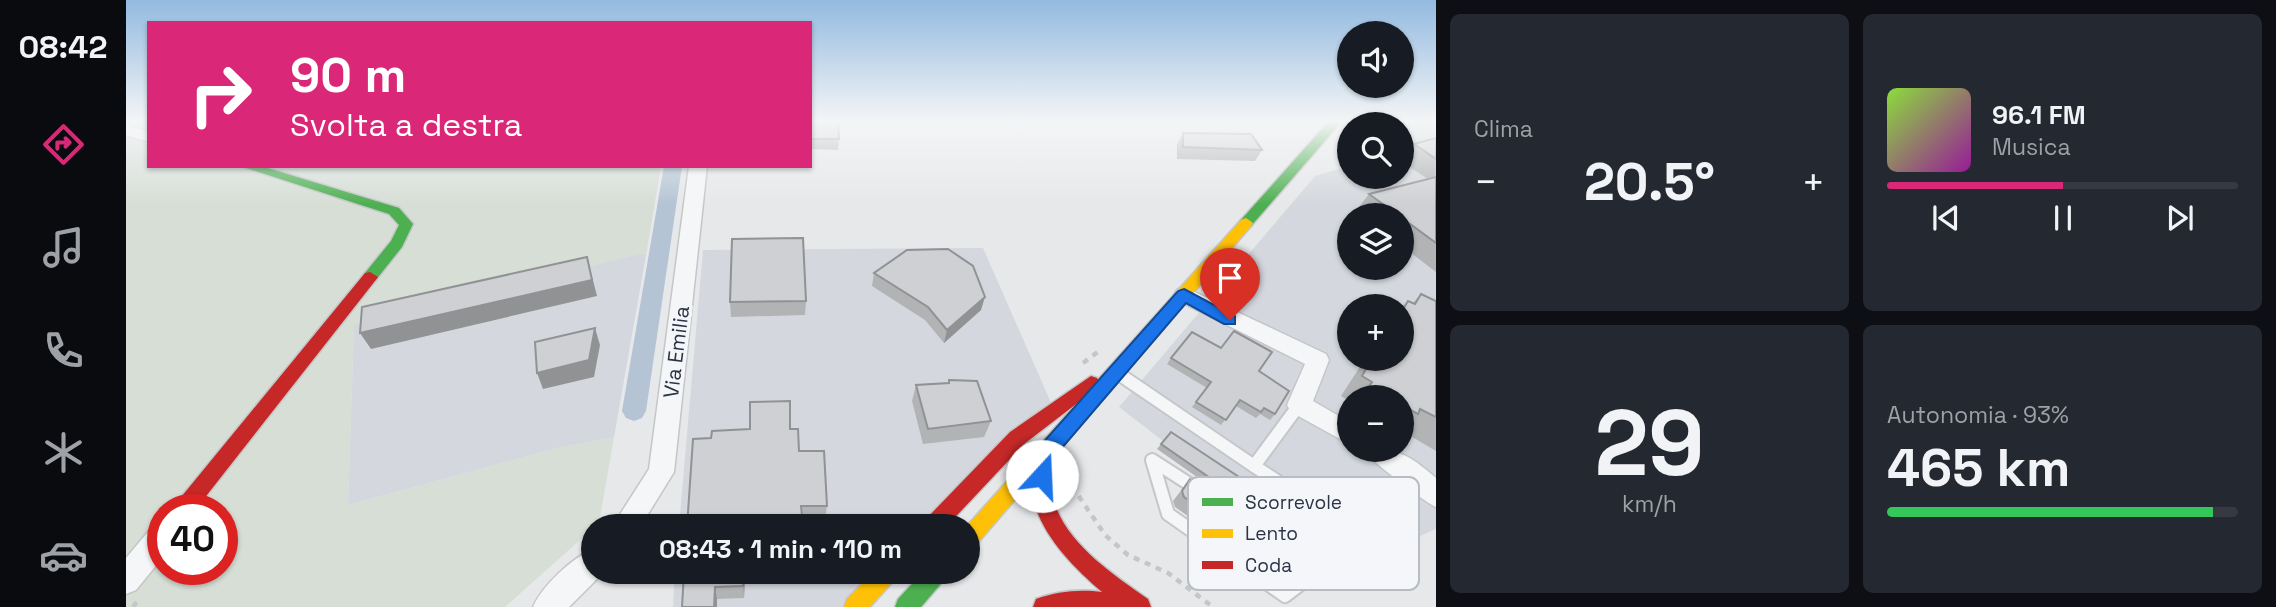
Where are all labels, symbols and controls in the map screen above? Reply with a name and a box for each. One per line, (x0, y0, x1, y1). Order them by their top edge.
map controls (1337, 21, 1414, 462)
button: sound (1337, 21, 1414, 98)
text: 08:42 (19, 27, 107, 67)
text: 90 m (290, 44, 406, 106)
icon: right (175, 49, 266, 140)
text: 96.1 FM (1992, 98, 2086, 132)
text: Svolta a destra (290, 105, 522, 145)
button: search (1337, 112, 1414, 189)
text: Clima (1474, 114, 1533, 144)
icon: directions (39, 120, 88, 169)
text: Musica (1992, 132, 2071, 162)
text: 20.5° (1584, 149, 1715, 215)
text: − (1474, 158, 1498, 206)
text: + (1801, 158, 1825, 206)
icon: previous (1927, 199, 1965, 237)
icon: pause (2044, 199, 2082, 237)
icon: next (2161, 199, 2199, 237)
button: layers (1337, 203, 1414, 280)
icon: music (39, 223, 88, 272)
pin (1200, 248, 1260, 320)
icon: arrive (1211, 259, 1249, 297)
button: + (1337, 294, 1414, 371)
street label: Via Emilia (657, 304, 695, 400)
icon: phone (39, 326, 88, 375)
button: − (1337, 385, 1414, 462)
text: 29 (1595, 385, 1704, 502)
text: Autonomia · 93% (1887, 400, 2069, 430)
icon: climate (39, 428, 88, 477)
text: 465 km (1887, 435, 2070, 501)
position arrow (1005, 439, 1079, 513)
legend (1188, 477, 1419, 590)
text: km/h (1622, 489, 1677, 519)
text: Scorrevole (1245, 490, 1342, 515)
speed limit sign: 40 (147, 494, 238, 585)
text: Lento (1245, 521, 1298, 546)
icon: car (39, 531, 88, 580)
text: 08:43 · 1 min · 110 m (659, 532, 902, 566)
text: Coda (1245, 553, 1292, 578)

